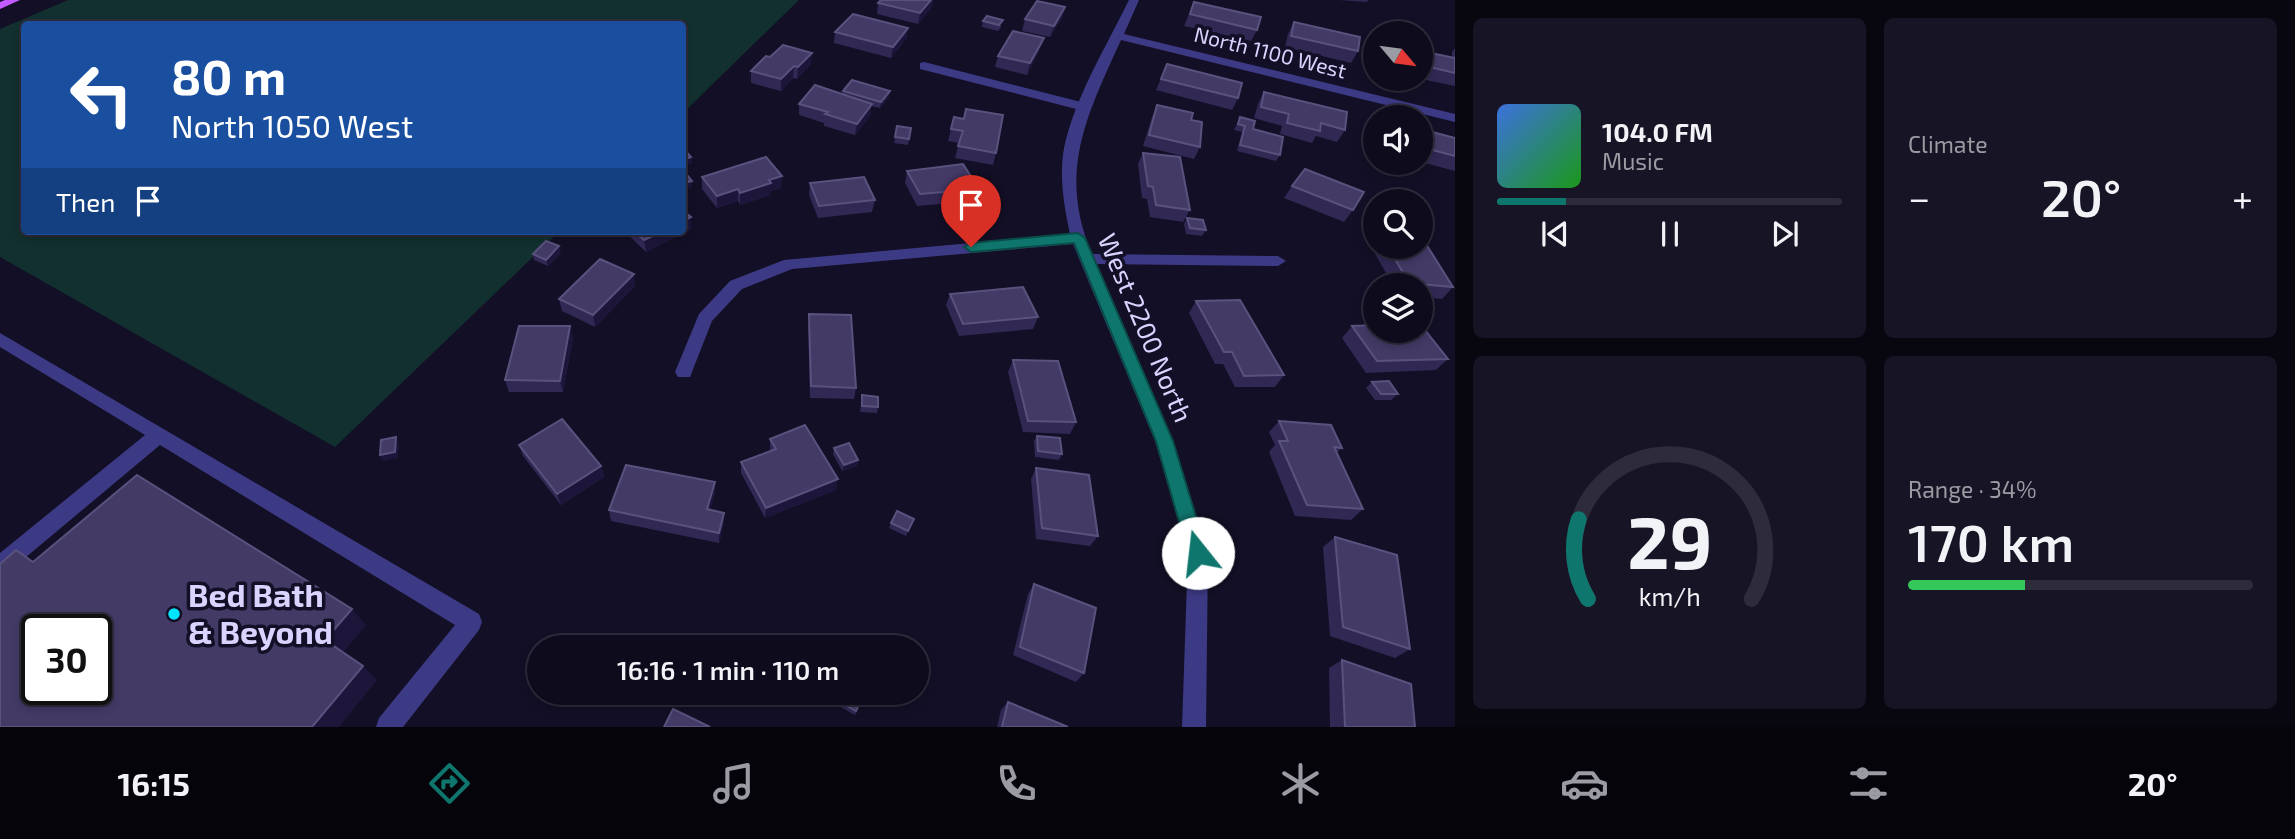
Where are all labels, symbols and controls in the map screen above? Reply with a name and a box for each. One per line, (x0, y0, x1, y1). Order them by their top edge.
street label: North 1100 West (1192, 21, 1349, 83)
north arrow (1363, 21, 1433, 91)
map controls (1363, 21, 1433, 343)
text: 80 m (171, 46, 286, 105)
icon: left (56, 49, 147, 140)
button: sound (1363, 105, 1433, 175)
text: North 1050 West (171, 106, 413, 144)
text: 104.0 FM (1602, 116, 1713, 147)
text: Climate (1908, 130, 1988, 158)
text: Music (1602, 147, 1664, 175)
text: 20° (2041, 165, 2121, 227)
text: − (1908, 174, 1930, 220)
text: + (2232, 174, 2253, 220)
pin (941, 175, 1001, 247)
icon: arrive (129, 182, 167, 220)
text: Then (56, 186, 115, 217)
icon: arrive (952, 186, 990, 224)
button: search (1363, 189, 1433, 259)
icon: previous (1536, 215, 1574, 253)
icon: pause (1651, 215, 1689, 253)
icon: next (1766, 215, 1804, 253)
street label: West 2200 North (1093, 228, 1200, 426)
button: layers (1363, 273, 1433, 343)
text: Range · 34% (1908, 475, 2036, 503)
text: 29 (1627, 496, 1712, 584)
text: 170 km (1908, 510, 2074, 572)
position arrow (1161, 516, 1235, 590)
place label: Bed Bath & Beyond (188, 575, 333, 651)
text: km/h (1638, 580, 1701, 610)
marker: Bed Bath & Beyond (166, 606, 182, 622)
speed limit sign: 30 (21, 614, 112, 705)
text: 16:16 · 1 min · 110 m (617, 654, 839, 685)
icon: directions (425, 759, 474, 808)
icon: music (709, 759, 758, 808)
icon: phone (992, 759, 1041, 808)
icon: climate (1276, 759, 1325, 808)
icon: car (1560, 759, 1609, 808)
icon: filters (1844, 759, 1893, 808)
text: 16:15 (117, 764, 190, 802)
text: 20° (2128, 764, 2178, 802)

